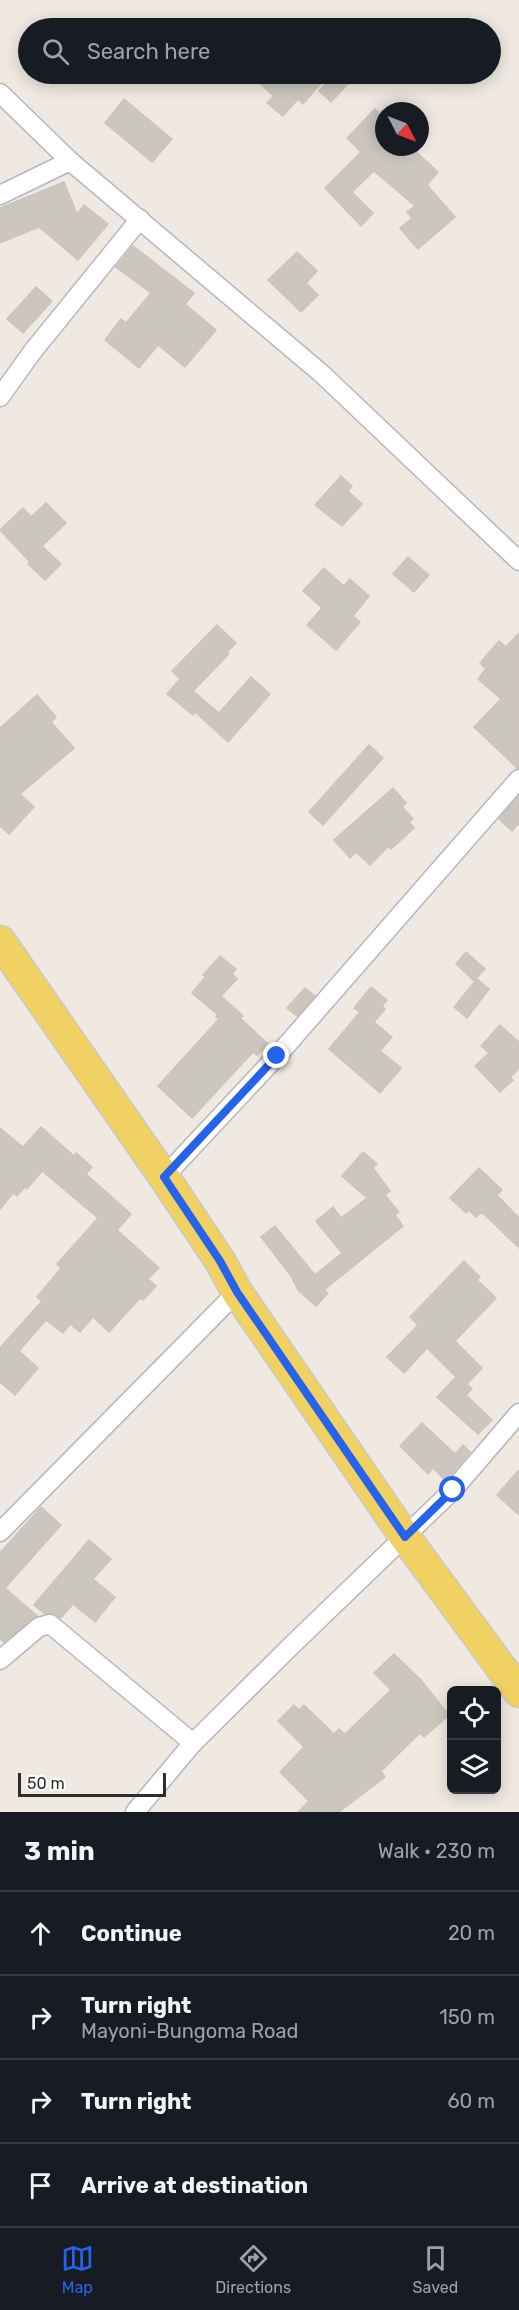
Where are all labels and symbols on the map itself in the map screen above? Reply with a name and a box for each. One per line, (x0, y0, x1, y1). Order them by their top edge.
north arrow (375, 102, 429, 156)
route end (263, 1042, 289, 1068)
route start (439, 1476, 465, 1502)
scale bar (18, 1770, 166, 1798)

